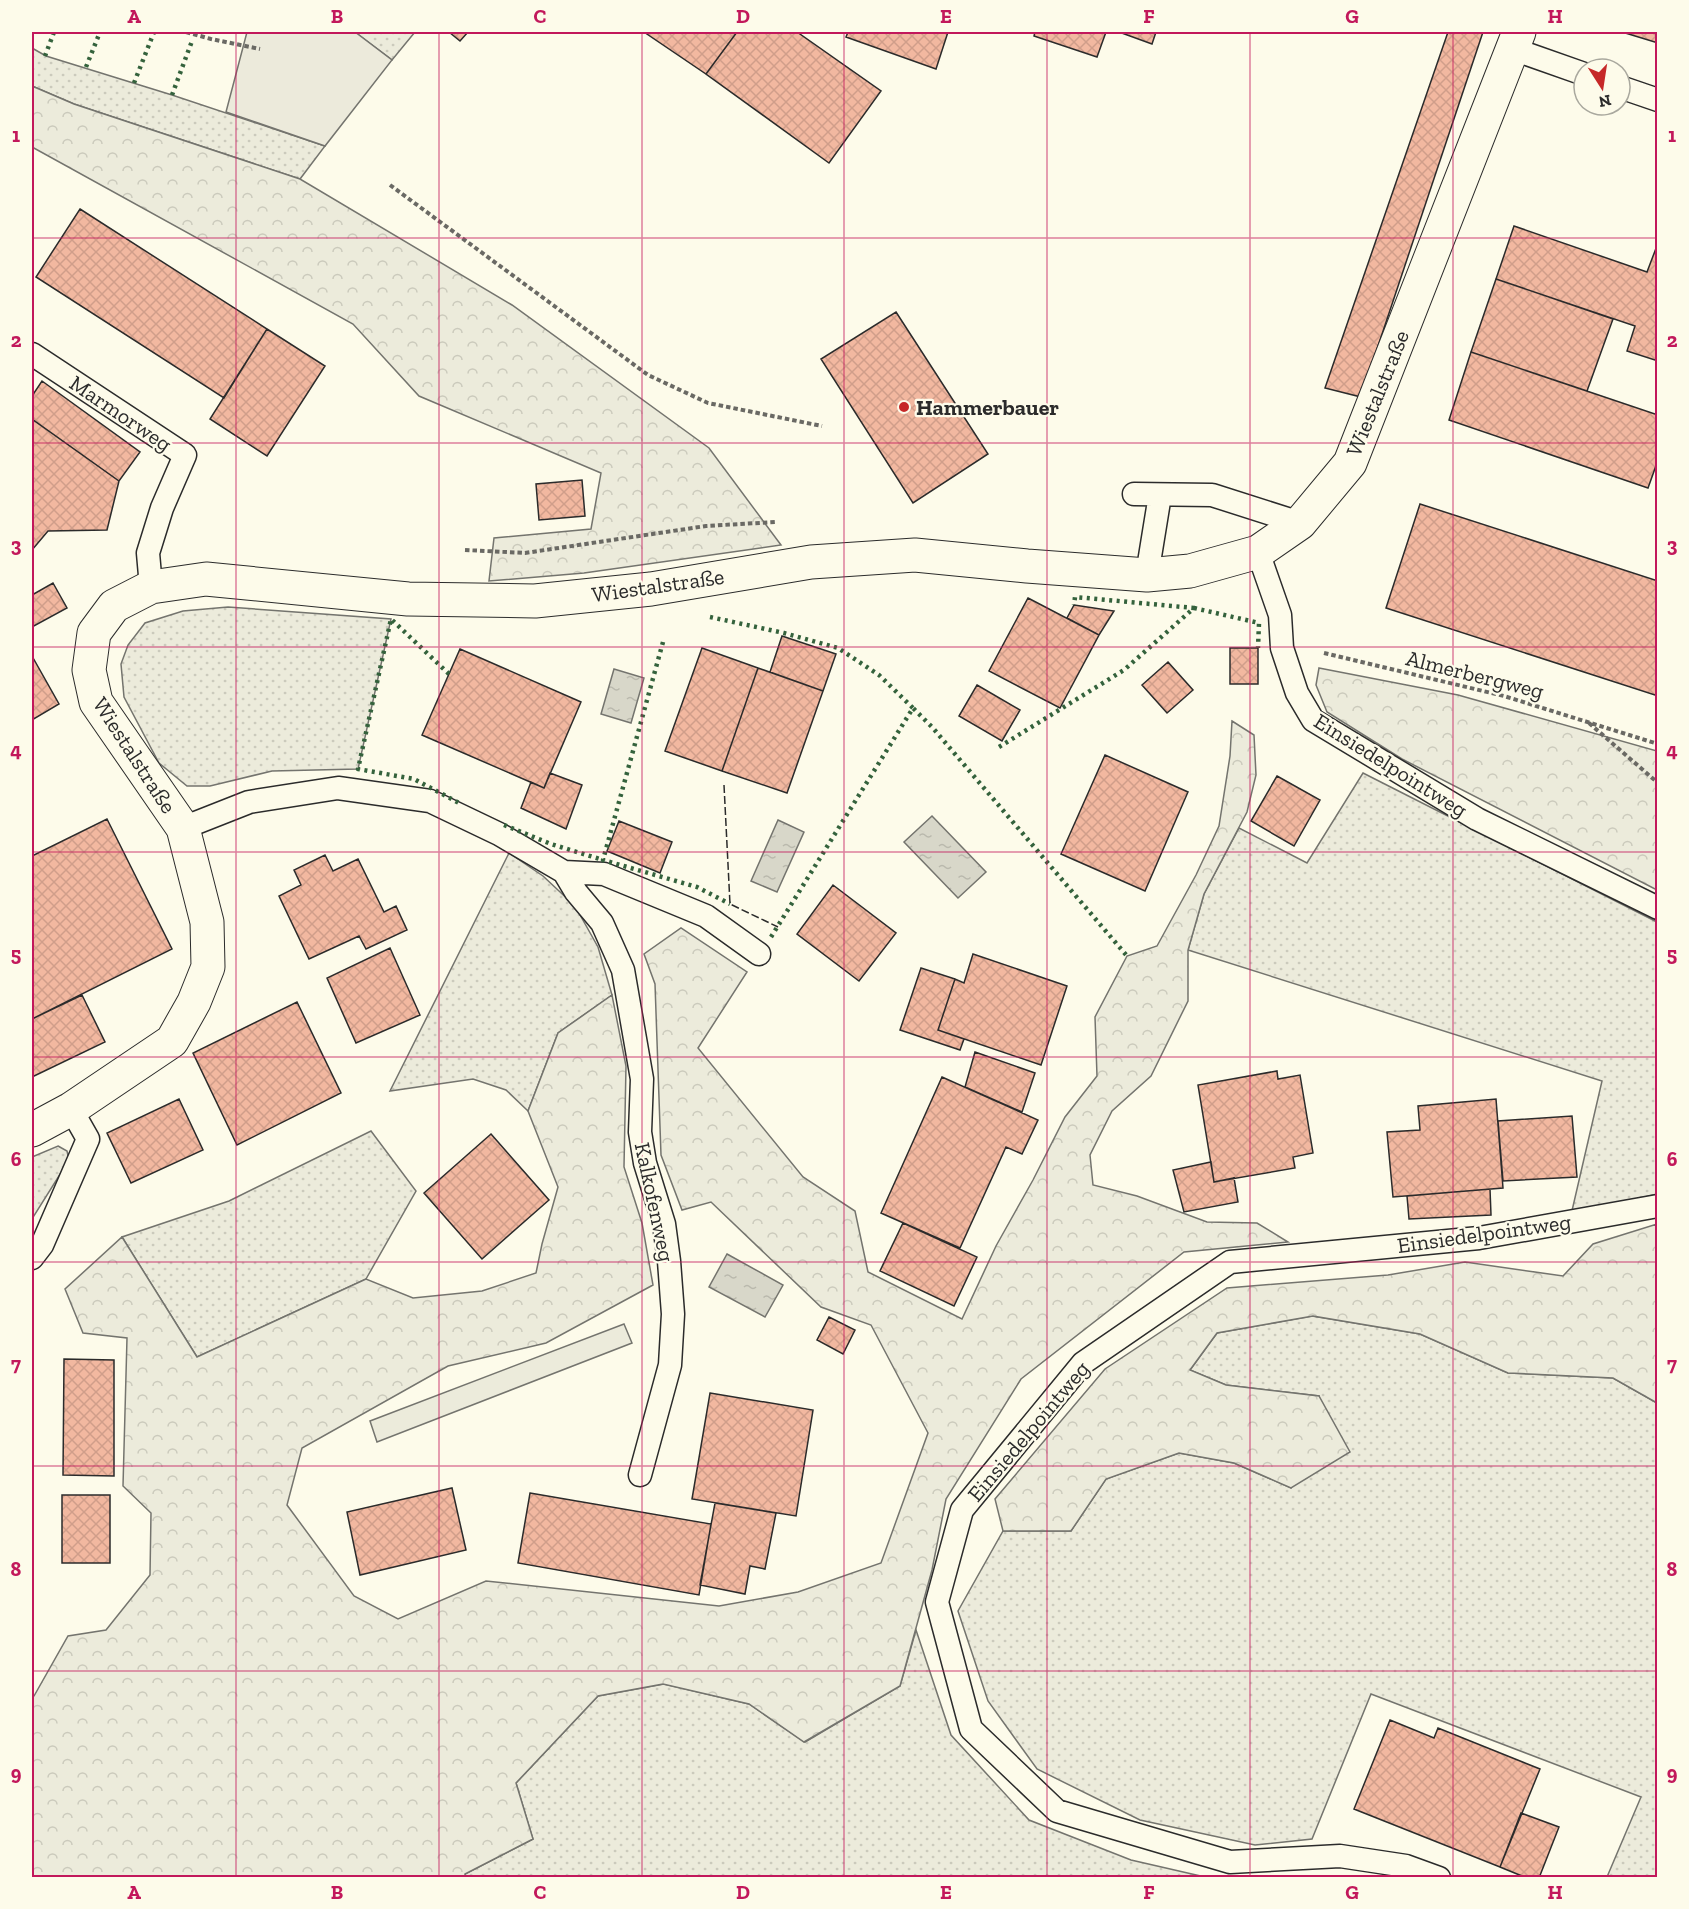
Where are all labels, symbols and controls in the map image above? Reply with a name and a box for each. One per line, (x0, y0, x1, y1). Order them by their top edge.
text: A (127, 4, 141, 28)
text: B (331, 4, 343, 28)
text: C (534, 4, 547, 28)
text: D (736, 4, 750, 28)
text: E (940, 4, 952, 28)
text: F (1143, 4, 1155, 28)
text: G (1345, 4, 1359, 28)
text: H (1547, 4, 1563, 28)
north arrow (1572, 57, 1632, 117)
text: N (1597, 91, 1613, 112)
text: 1 (12, 123, 20, 147)
text: 1 (1668, 123, 1676, 147)
street label: Wiestalstraße (1340, 326, 1415, 460)
text: 2 (11, 328, 22, 352)
text: 2 (1667, 328, 1678, 352)
street label: Marmorweg (64, 369, 177, 457)
place label: Hammerbauer (916, 394, 1059, 421)
marker: Hammerbauer (897, 400, 911, 414)
text: 3 (11, 533, 22, 557)
text: 3 (1667, 533, 1678, 557)
street label: Wiestalstraße (590, 563, 726, 608)
street label: Almerbergweg (1403, 644, 1547, 705)
street label: Wiestalstraße (87, 692, 182, 819)
street label: Einsiedelpointweg (1309, 707, 1472, 823)
text: 4 (10, 738, 22, 762)
text: 4 (1666, 738, 1678, 762)
text: 5 (11, 942, 21, 966)
text: 5 (1667, 942, 1677, 966)
street label: Kalkofenweg (629, 1140, 680, 1264)
text: 6 (11, 1147, 22, 1171)
text: 6 (1667, 1147, 1678, 1171)
street label: Einsiedelpointweg (1395, 1208, 1573, 1259)
text: 7 (11, 1352, 21, 1376)
text: 7 (1667, 1352, 1677, 1376)
street label: Einsiedelpointweg (962, 1355, 1095, 1507)
text: 8 (11, 1557, 22, 1581)
text: 8 (1667, 1557, 1678, 1581)
text: 9 (11, 1761, 22, 1785)
text: 9 (1667, 1761, 1678, 1785)
text: A (127, 1880, 141, 1904)
text: B (331, 1880, 343, 1904)
text: C (534, 1880, 547, 1904)
text: D (736, 1880, 750, 1904)
text: E (940, 1880, 952, 1904)
text: F (1143, 1880, 1155, 1904)
text: G (1345, 1880, 1359, 1904)
text: H (1547, 1880, 1563, 1904)

